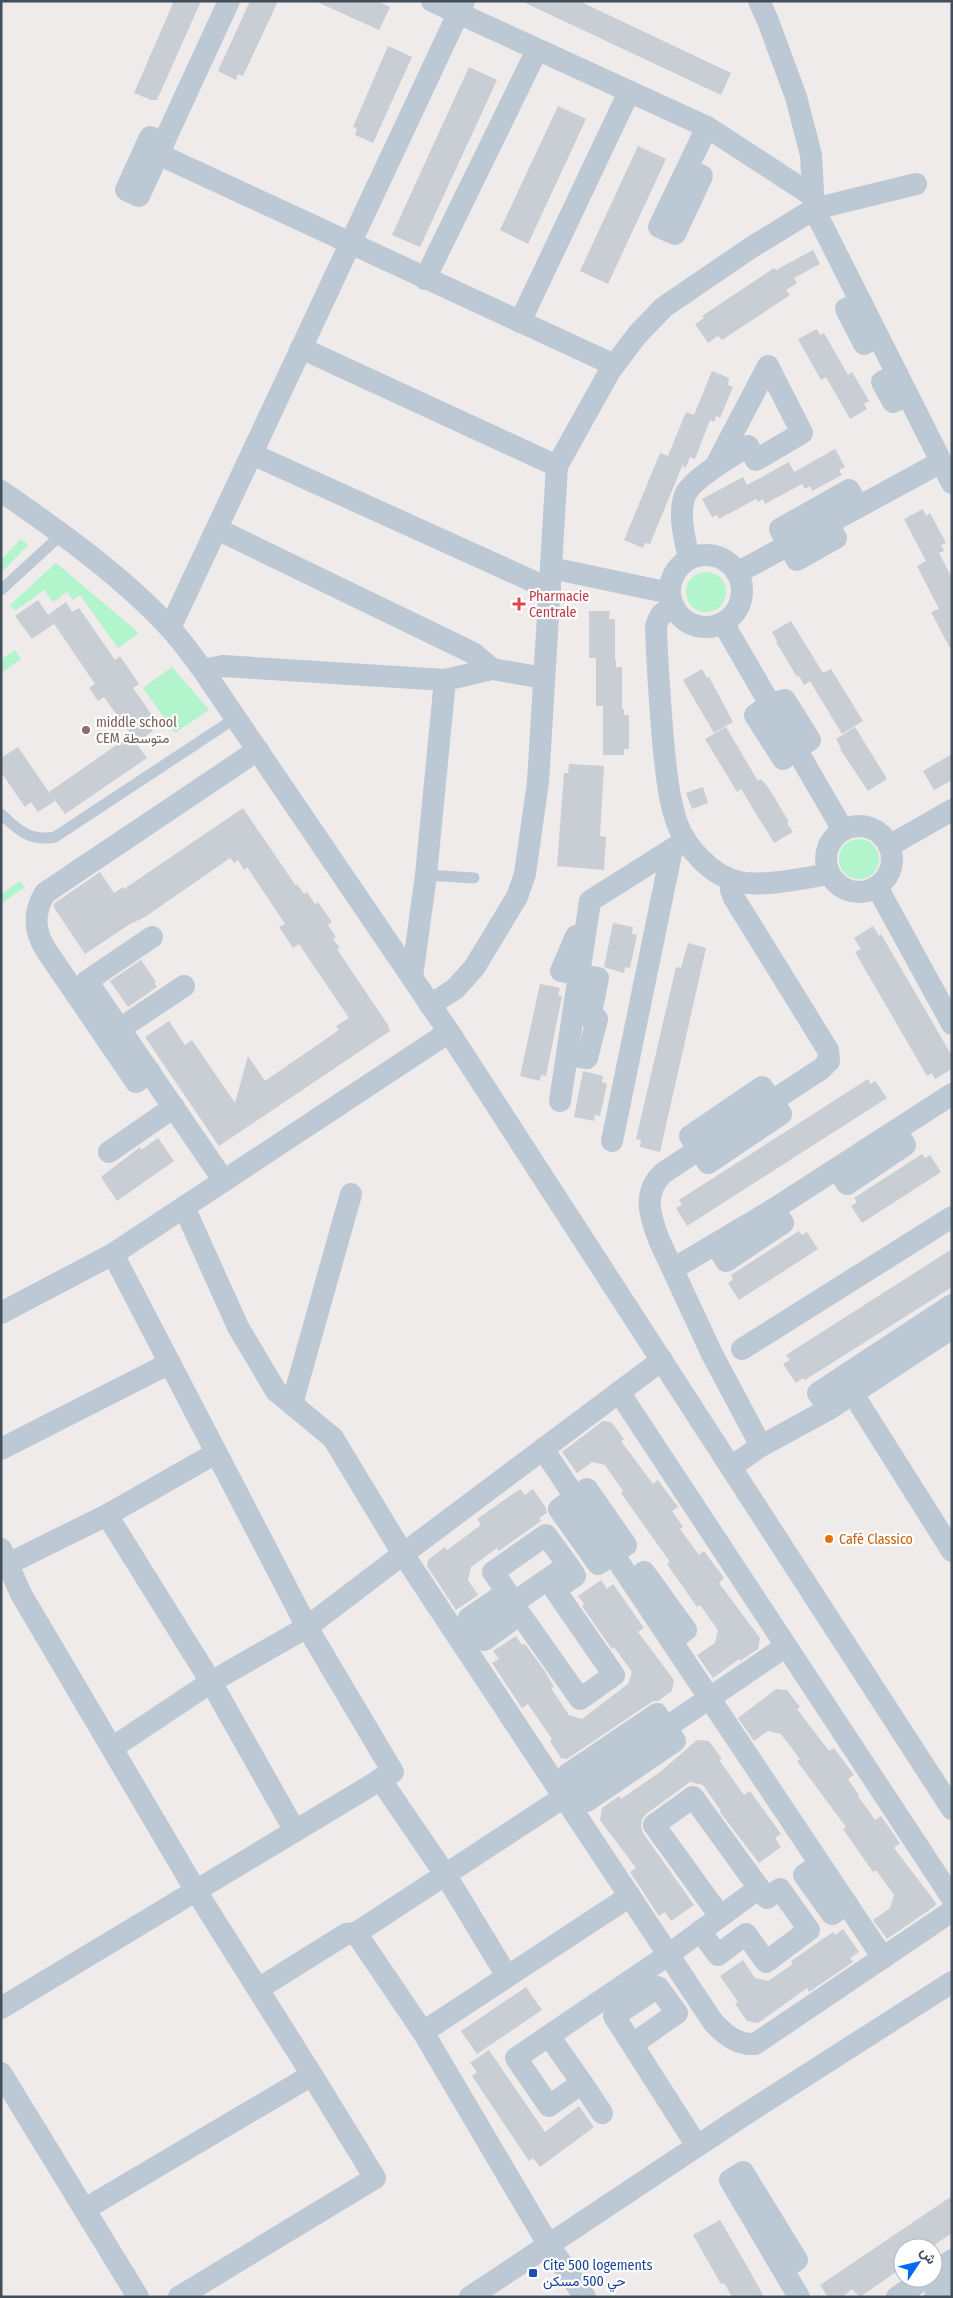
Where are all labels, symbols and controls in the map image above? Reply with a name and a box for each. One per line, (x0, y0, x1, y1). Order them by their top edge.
place label: Pharmacie Centrale (529, 588, 589, 621)
marker: Pharmacie Centrale (513, 598, 525, 610)
place label: middle school CEM متوسطة (96, 714, 177, 747)
marker: middle school CEM متوسطة (80, 724, 92, 736)
place label: Café Classico (839, 1531, 913, 1548)
marker: Café Classico (823, 1533, 835, 1545)
north arrow (893, 2238, 943, 2288)
text: ش (916, 2244, 940, 2268)
place label: Cite 500 logements حي 500 مسكن (543, 2257, 652, 2293)
marker: Cite 500 logements حي 500 مسكن (527, 2267, 539, 2279)

